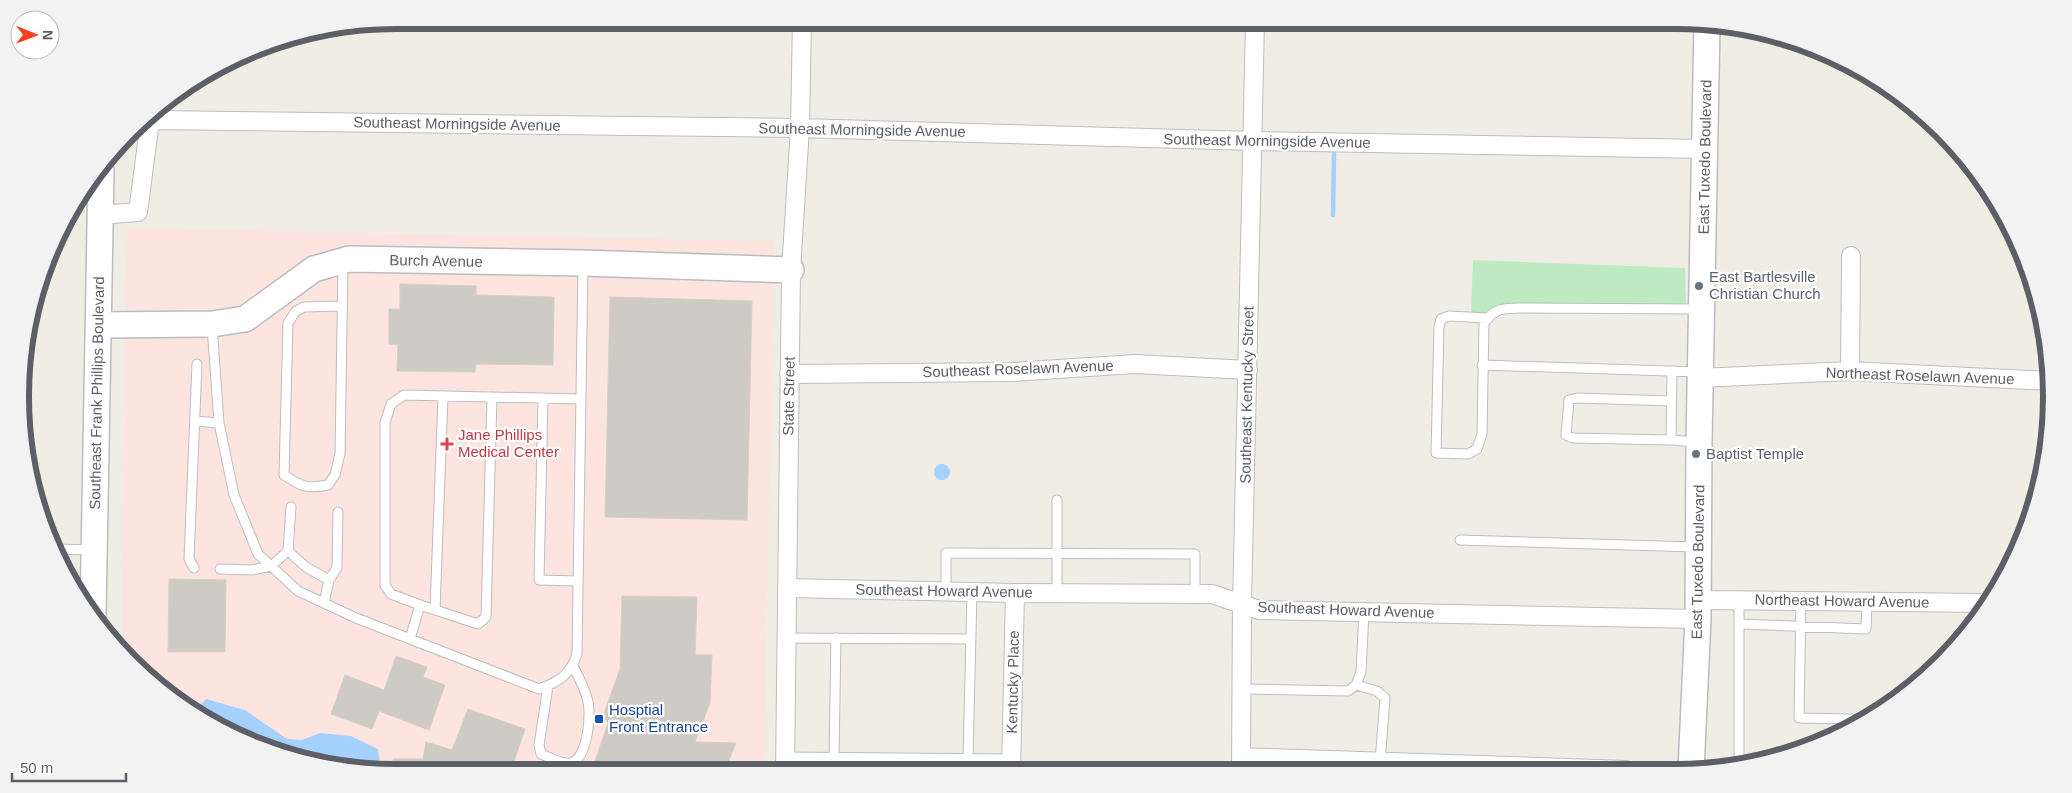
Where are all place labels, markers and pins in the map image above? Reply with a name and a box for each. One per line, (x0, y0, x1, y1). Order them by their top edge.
place label: East Bartlesville Christian Church (1709, 268, 1821, 302)
marker: East Bartlesville Christian Church (1693, 280, 1705, 292)
place label: Jane Phillips Medical Center (458, 426, 559, 460)
marker: Jane Phillips Medical Center (440, 437, 454, 451)
place label: Baptist Temple (1706, 445, 1804, 462)
marker: Baptist Temple (1690, 448, 1702, 460)
place label: Hosptial Front Entrance (609, 701, 708, 735)
marker: Hosptial Front Entrance (593, 713, 605, 725)

